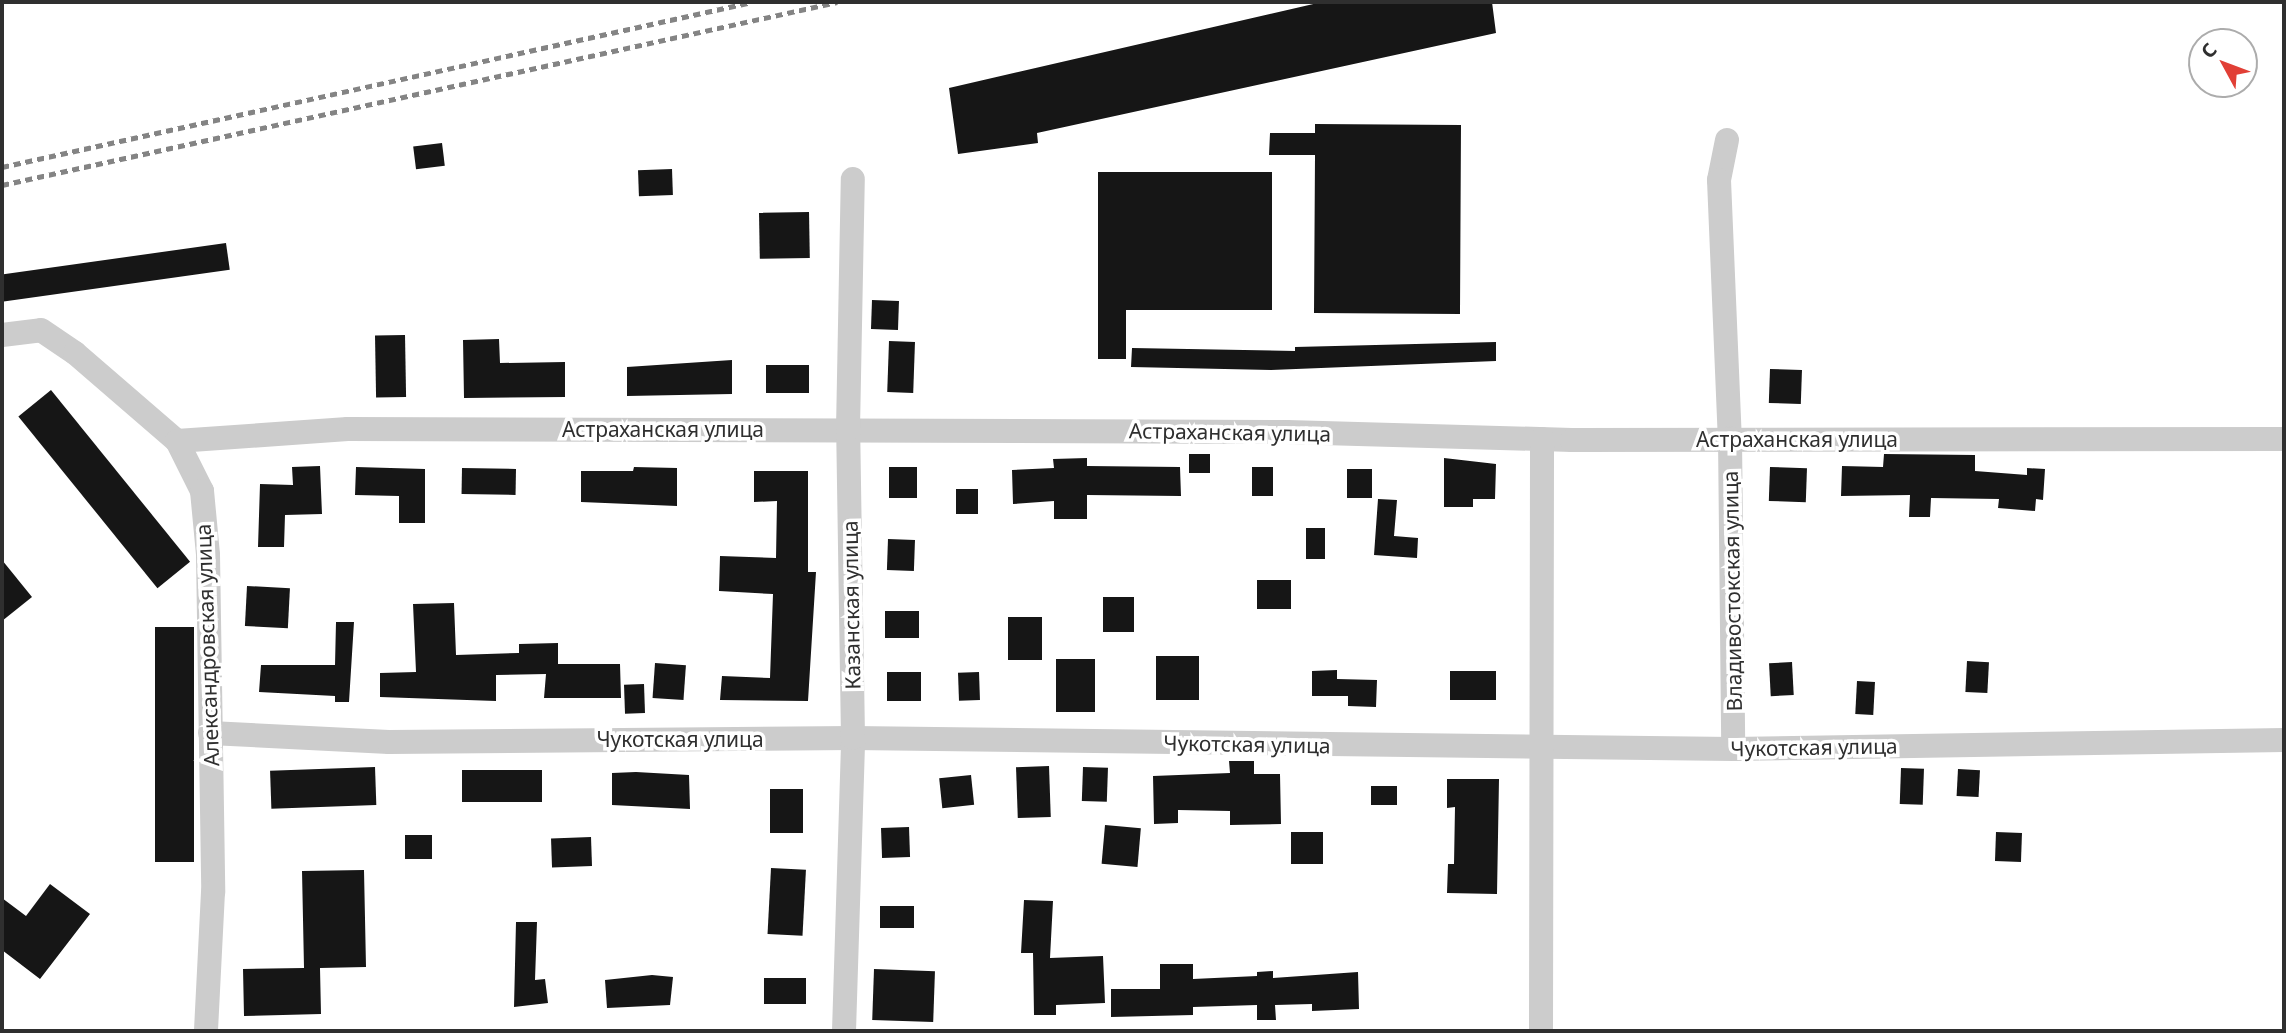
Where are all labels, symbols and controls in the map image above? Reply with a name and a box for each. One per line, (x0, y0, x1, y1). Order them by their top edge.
north arrow (2188, 28, 2258, 98)
text: С (2195, 37, 2222, 64)
street label: Астраханская улица (562, 416, 764, 442)
street label: Астраханская улица (1129, 418, 1331, 446)
street label: Астраханская улица (1696, 426, 1898, 452)
street label: Владивостокская улица (1717, 470, 1747, 712)
street label: Казанская улица (837, 520, 865, 690)
street label: Александровская улица (190, 523, 224, 767)
street label: Чукотская улица (596, 726, 764, 752)
street label: Чукотская улица (1163, 730, 1331, 758)
street label: Чукотская улица (1730, 733, 1898, 761)

